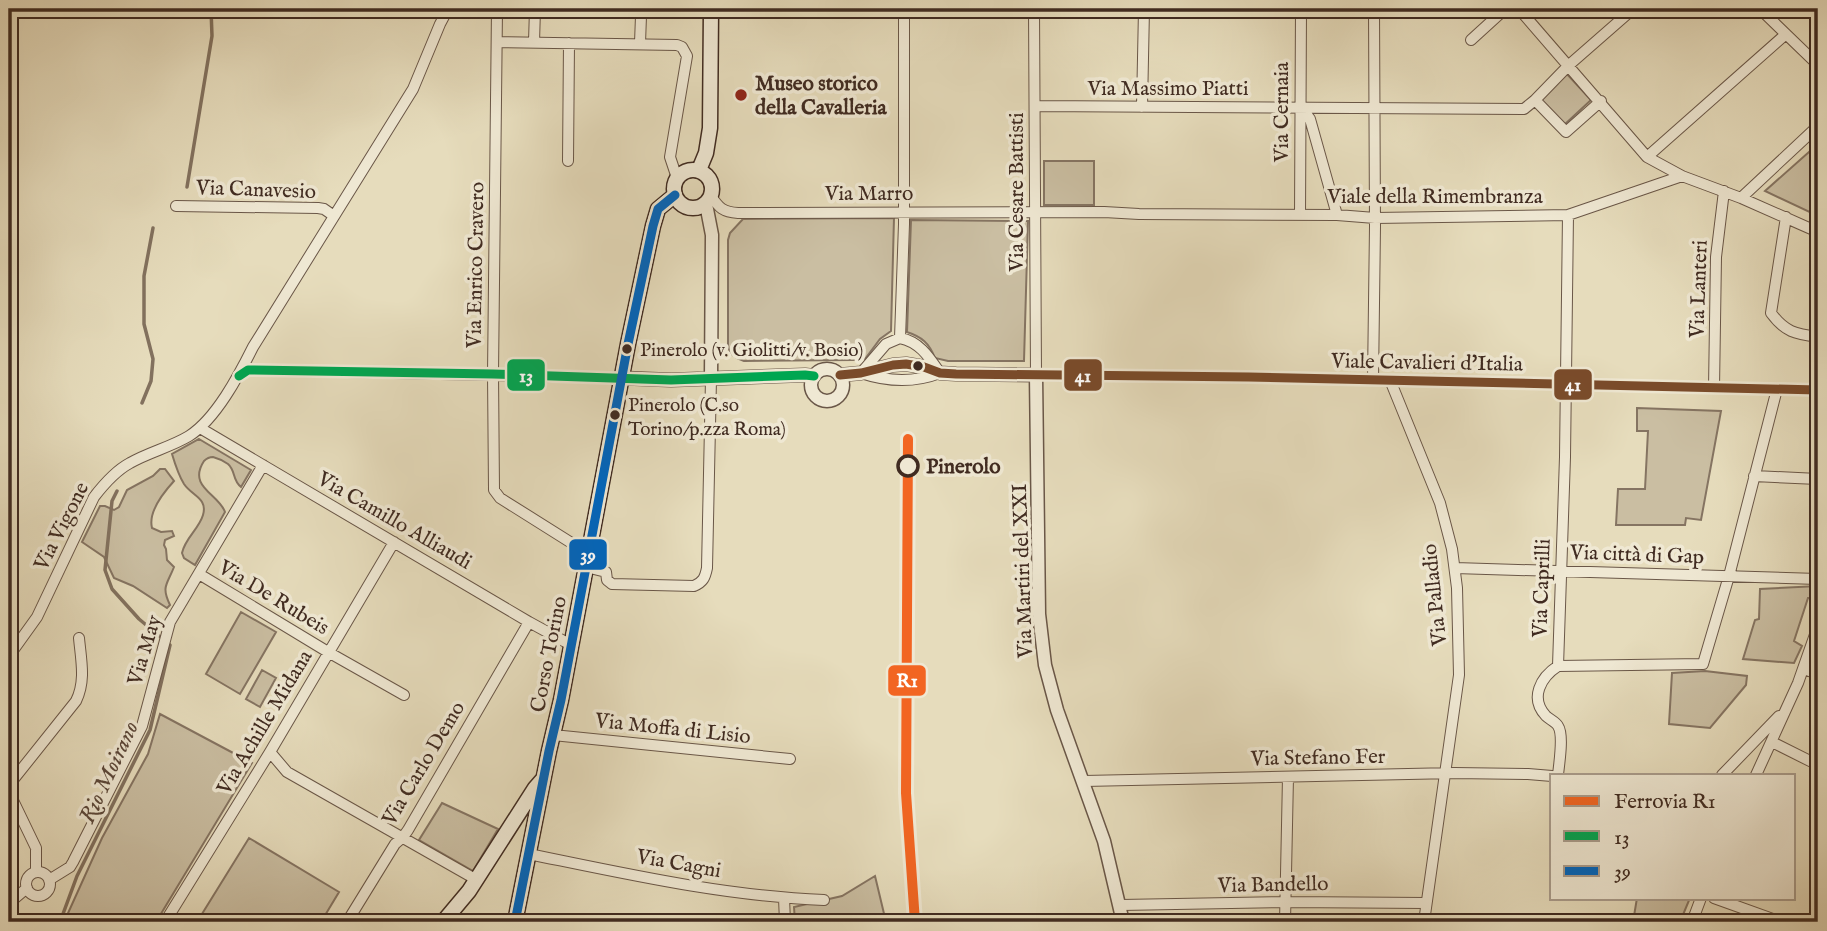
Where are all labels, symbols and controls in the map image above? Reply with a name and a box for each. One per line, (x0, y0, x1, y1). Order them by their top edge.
street label: Via Cernaia (1269, 61, 1296, 163)
place label: Museo storico della Cavalleria (755, 71, 888, 122)
street label: Via Massimo Piatti (1086, 76, 1249, 103)
marker: Museo storico della Cavalleria (733, 87, 749, 103)
street label: Via Cesare Battisti (1004, 112, 1031, 273)
street label: Via Canavesio (194, 175, 316, 206)
street label: Via Marro (824, 181, 913, 208)
street label: Via Enrico Cravero (462, 182, 491, 349)
street label: Viale della Rimembranza (1326, 184, 1544, 211)
street label: Via Lanteri (1684, 239, 1715, 340)
place label: Pinerolo (v. Giolitti/v. Bosio) (640, 339, 863, 363)
marker: Pinerolo (v. Giolitti/v. Bosio) (620, 342, 634, 356)
street label: Viale Cavalieri d'Italia (1330, 348, 1524, 379)
line badge: 13 (506, 358, 546, 392)
line badge: 41 (1063, 358, 1103, 392)
unlabelled marker (911, 359, 925, 373)
text: 13 (519, 365, 533, 389)
text: 41 (1075, 365, 1091, 389)
line badge: 41 (1553, 368, 1593, 401)
text: 41 (1565, 374, 1581, 398)
place label: Pinerolo (C.so Torino/p.zza Roma) (628, 394, 786, 442)
marker: Pinerolo (C.so Torino/p.zza Roma) (608, 408, 622, 422)
place label: Pinerolo (926, 454, 1001, 481)
marker: Pinerolo (897, 455, 919, 477)
street label: Via Camillo Alliaudi (311, 466, 476, 577)
street label: Via Vigone (28, 478, 96, 576)
street label: Via Martiri del XXI (1007, 483, 1040, 660)
line badge: 39 (568, 538, 608, 571)
street label: Via Caprilli (1527, 538, 1558, 639)
street label: Via città di Gap (1568, 540, 1704, 571)
street label: Via Palladio (1417, 542, 1454, 648)
text: 39 (580, 544, 596, 568)
street label: Via De Rubeis (212, 554, 334, 642)
street label: Corso Torino (525, 594, 574, 715)
street label: Via May (122, 611, 169, 690)
street label: Via Achille Midana (211, 645, 320, 801)
line badge: R1 (887, 664, 927, 697)
text: R1 (896, 670, 918, 694)
street label: Via Carlo Demo (376, 697, 472, 832)
street label: Via Moffa di Lisio (593, 708, 752, 751)
water label: Rio Moirano (73, 717, 146, 828)
street label: Via Stefano Fer (1249, 744, 1386, 773)
legend (1550, 774, 1796, 900)
text: Ferrovia R1 (1614, 789, 1716, 816)
text: 13 (1614, 825, 1630, 852)
street label: Via Cagni (633, 844, 723, 885)
text: 39 (1614, 859, 1631, 886)
street label: Via Bandello (1216, 871, 1329, 900)

